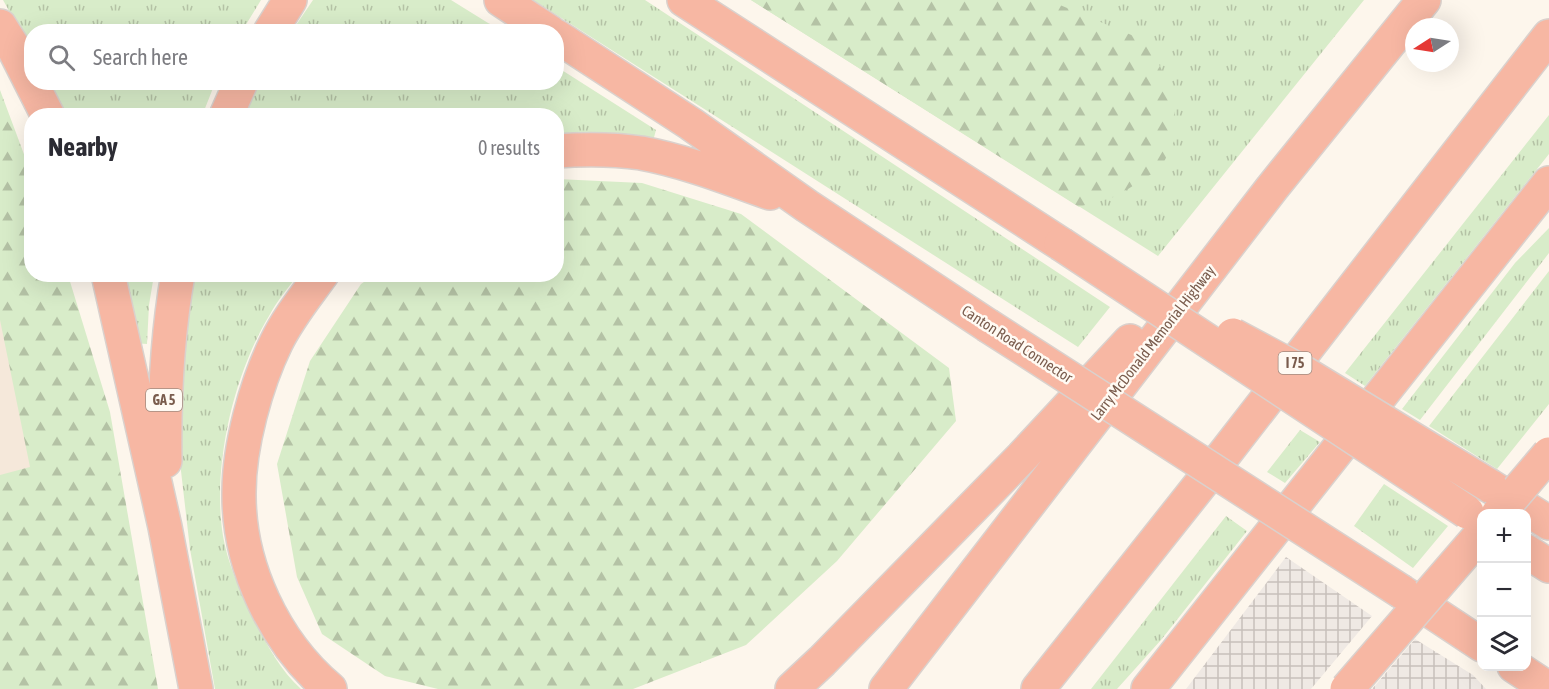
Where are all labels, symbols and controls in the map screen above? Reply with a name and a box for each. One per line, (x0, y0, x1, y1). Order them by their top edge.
north arrow (1405, 18, 1459, 72)
search box (24, 24, 564, 90)
icon: search (45, 41, 78, 74)
text: Search here (93, 44, 188, 70)
text: Nearby (48, 132, 118, 162)
text: 0 results (478, 136, 540, 159)
street label: Larry McDonald Memorial Highway (1087, 262, 1218, 423)
street label: Canton Road Connector (959, 301, 1076, 386)
road number: I 75 (1278, 352, 1312, 374)
road number: GA 5 (146, 389, 182, 411)
map controls (1477, 509, 1531, 671)
button: + (1477, 509, 1531, 563)
button: − (1477, 563, 1531, 617)
button: layers (1477, 617, 1531, 671)

